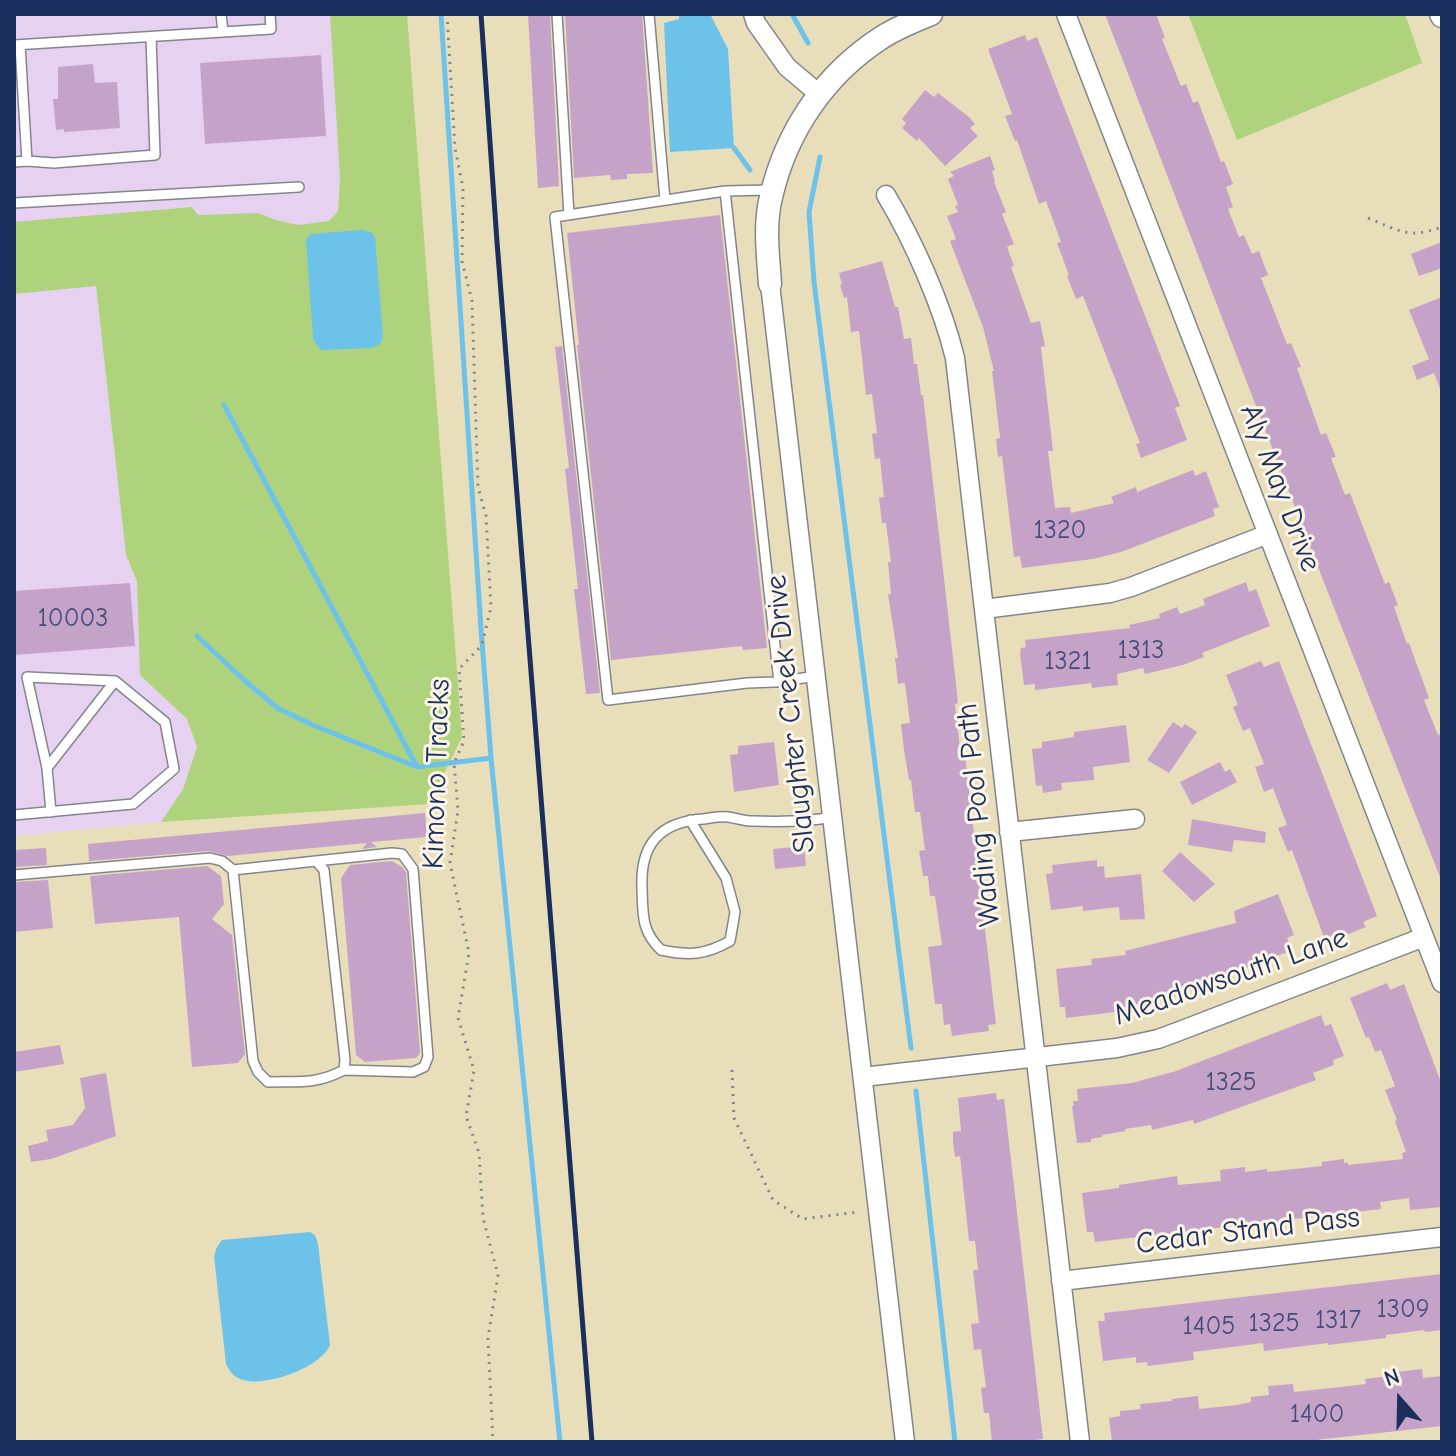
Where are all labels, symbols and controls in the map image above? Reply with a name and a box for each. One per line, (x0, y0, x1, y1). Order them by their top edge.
street label: Aly May Drive (1232, 399, 1328, 577)
house number: 1320 (1034, 515, 1086, 547)
street label: Slaughter Creek Drive (758, 573, 824, 855)
house number: 10003 (38, 603, 108, 635)
house number: 1313 (1118, 635, 1164, 667)
house number: 1321 (1044, 646, 1092, 678)
street label: Kimono Tracks (416, 678, 458, 870)
street label: Wading Pool Path (949, 702, 1009, 928)
street label: Meadowsouth Lane (1109, 920, 1353, 1034)
house number: 1325 (1205, 1067, 1257, 1099)
street label: Cedar Stand Pass (1134, 1199, 1362, 1263)
house number: 1309 (1376, 1294, 1430, 1326)
house number: 1317 (1315, 1305, 1361, 1337)
house number: 1325 (1248, 1308, 1300, 1340)
house number: 1405 (1183, 1311, 1235, 1343)
north arrow (1360, 1360, 1440, 1440)
text: N (1381, 1363, 1403, 1392)
house number: 1400 (1290, 1399, 1344, 1431)

